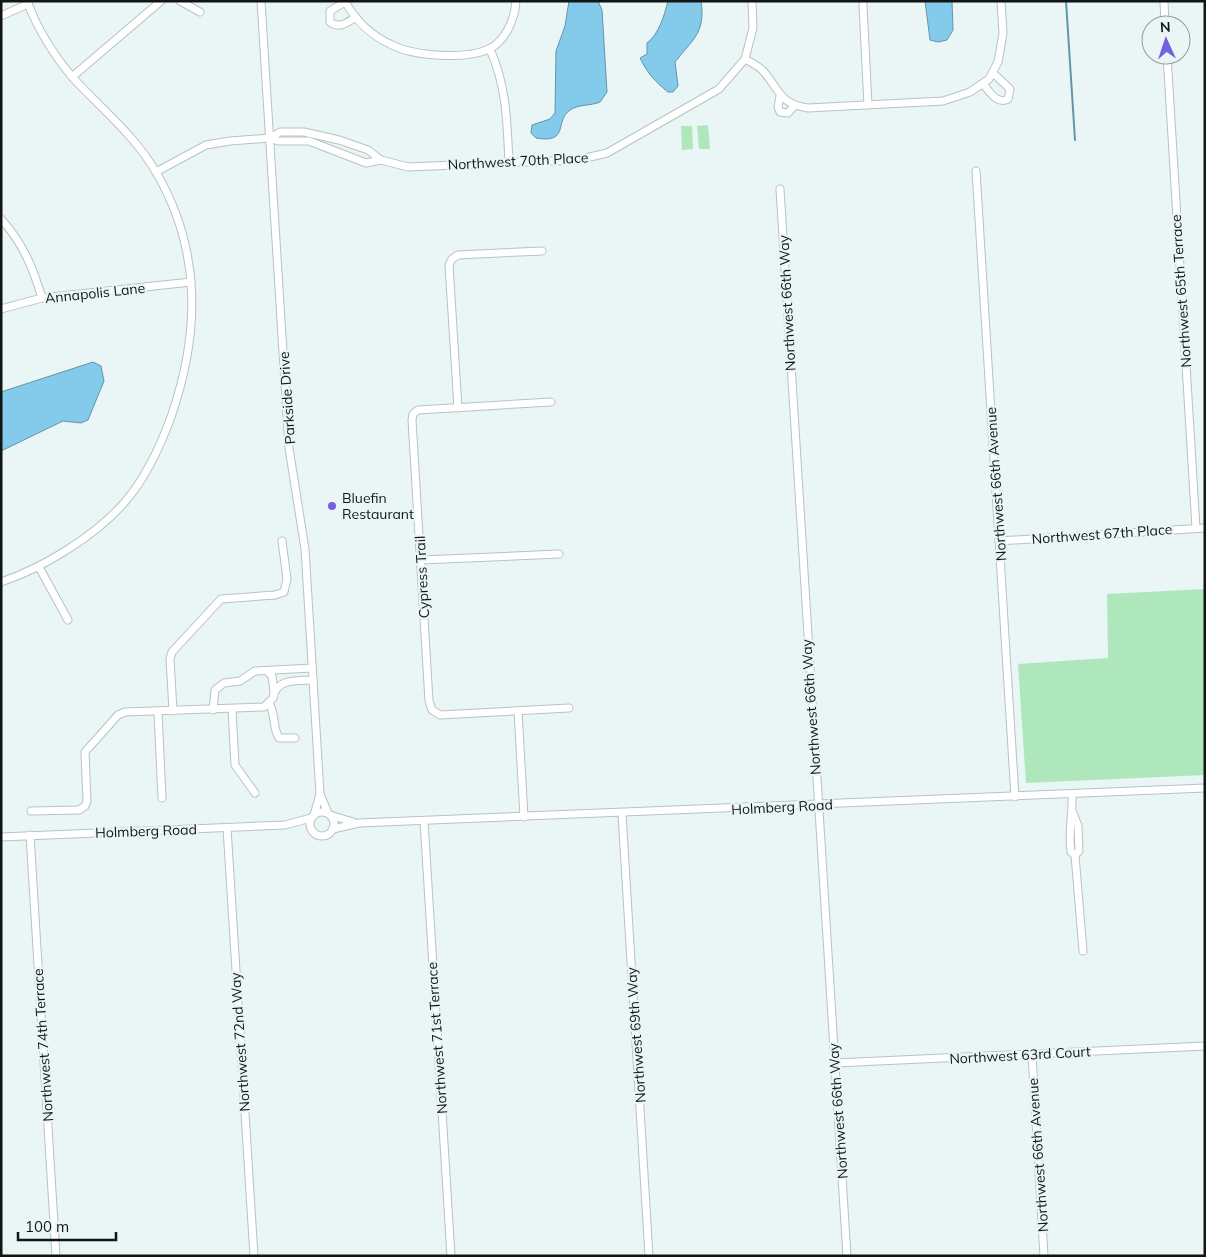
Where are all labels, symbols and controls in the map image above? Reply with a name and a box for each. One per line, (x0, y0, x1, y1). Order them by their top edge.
north arrow (1141, 15, 1191, 65)
text: N (1160, 18, 1171, 36)
street label: Northwest 70th Place (447, 148, 589, 174)
street label: Northwest 65th Terrace (1167, 214, 1195, 368)
street label: Northwest 66th Way (774, 234, 800, 371)
street label: Annapolis Lane (44, 279, 146, 307)
street label: Parkside Drive (275, 351, 299, 445)
street label: Northwest 66th Avenue (982, 406, 1010, 562)
place label: Bluefin Restaurant (342, 489, 414, 523)
marker: Bluefin Restaurant (326, 500, 338, 512)
street label: Northwest 67th Place (1031, 520, 1173, 548)
street label: Cypress Trail (411, 535, 433, 619)
street label: Northwest 66th Way (797, 638, 825, 776)
street label: Holmberg Road (731, 795, 833, 819)
street label: Holmberg Road (95, 820, 197, 842)
street label: Northwest 71st Terrace (423, 961, 451, 1115)
street label: Northwest 69th Way (622, 966, 650, 1104)
street label: Northwest 74th Terrace (29, 968, 57, 1122)
street label: Northwest 72nd Way (226, 971, 254, 1112)
street label: Northwest 66th Way (824, 1042, 852, 1180)
street label: Northwest 63rd Court (949, 1042, 1091, 1068)
street label: Northwest 66th Avenue (1024, 1077, 1052, 1233)
scale bar (18, 1210, 115, 1242)
text: 100 m (25, 1217, 69, 1236)

